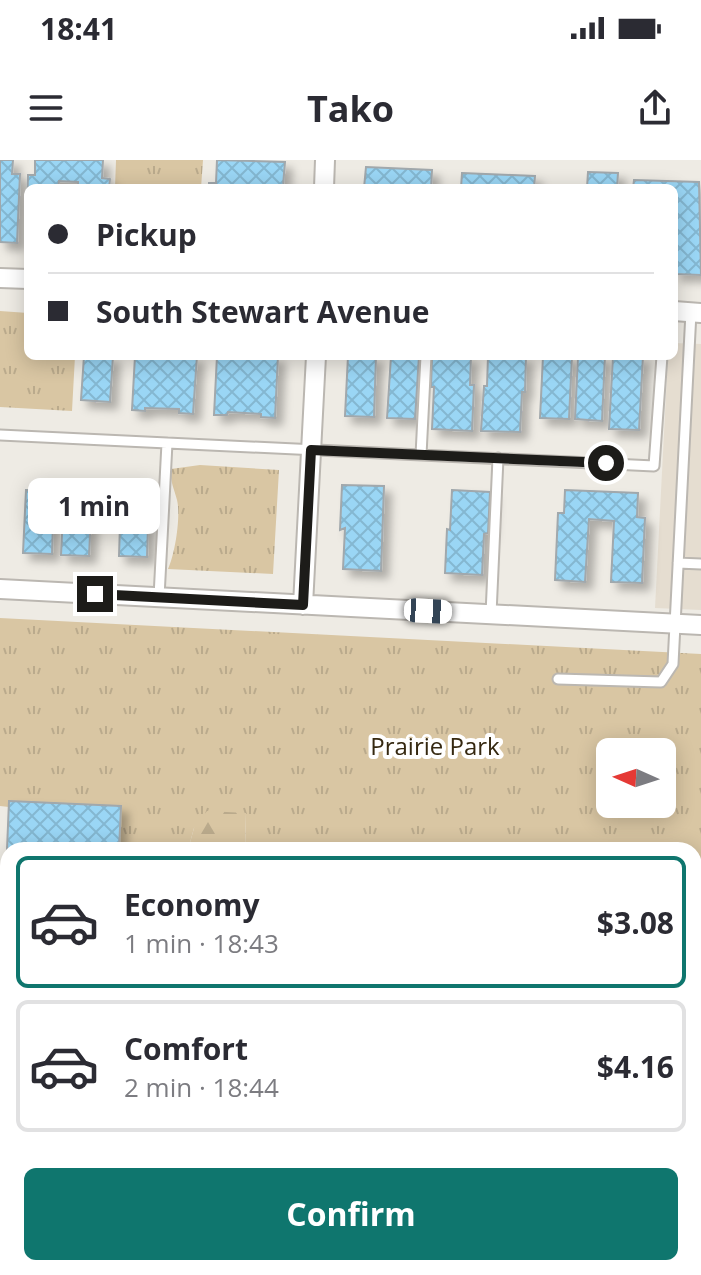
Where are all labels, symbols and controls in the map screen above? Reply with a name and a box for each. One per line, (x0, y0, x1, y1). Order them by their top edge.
text: 18:41 (40, 8, 117, 49)
text: Tako (307, 84, 394, 133)
icon: menu (24, 86, 68, 130)
icon: share (633, 86, 677, 130)
text: Pickup (96, 214, 197, 255)
text: South Stewart Avenue (96, 291, 430, 332)
route start (588, 445, 624, 481)
callout: 1 min (29, 478, 161, 534)
text: 1 min (58, 488, 130, 524)
route end (77, 576, 113, 612)
car (403, 598, 453, 624)
park label: Prairie Park (370, 729, 500, 762)
north arrow (596, 738, 676, 818)
map controls (596, 738, 676, 818)
text: Economy (124, 884, 260, 925)
icon: car (28, 886, 100, 958)
text: $3.08 (597, 902, 674, 943)
text: 1 min · 18:43 (124, 925, 279, 961)
text: Comfort (124, 1028, 248, 1069)
icon: car (28, 1030, 100, 1102)
text: $4.16 (597, 1046, 674, 1087)
text: 2 min · 18:44 (124, 1069, 279, 1105)
button: Confirm (24, 1168, 678, 1260)

